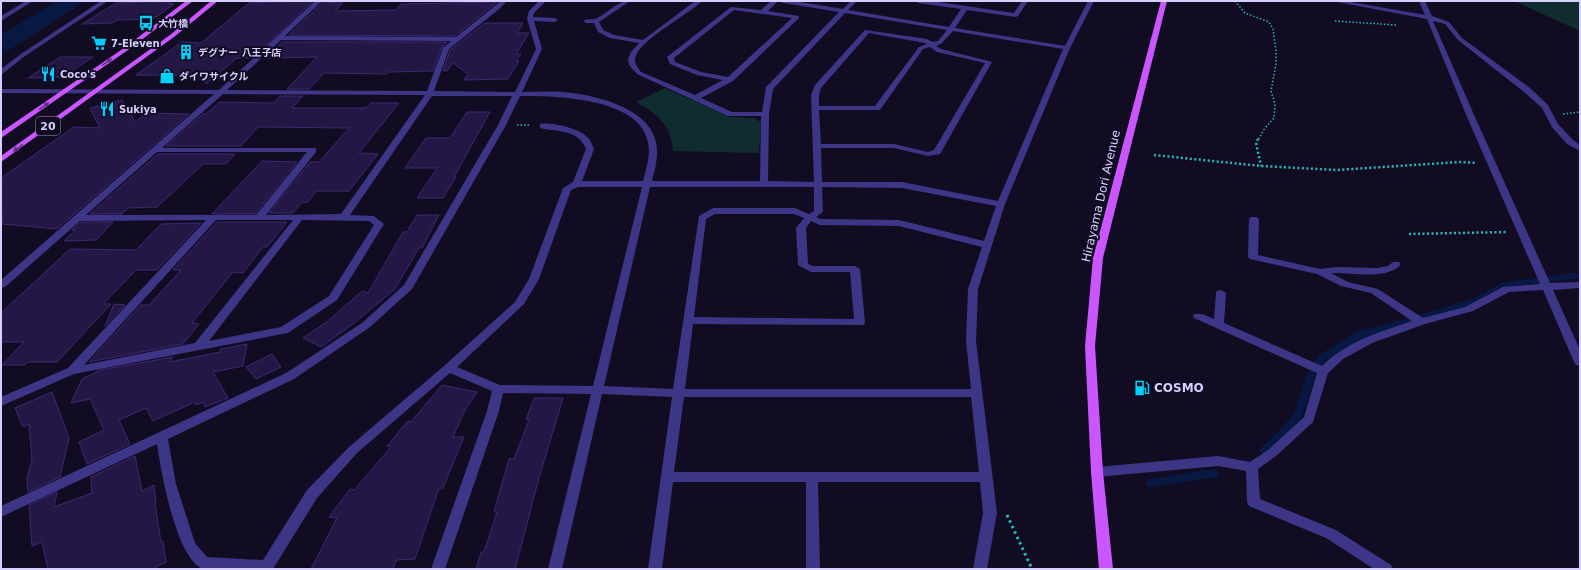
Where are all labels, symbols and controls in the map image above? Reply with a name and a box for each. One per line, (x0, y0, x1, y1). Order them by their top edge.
bus stop icon: 大竹橋 (137, 14, 155, 32)
place label: 大竹橋 (158, 18, 188, 29)
supermarket icon: 7-Eleven (90, 34, 108, 52)
place label: 7-Eleven (111, 38, 160, 49)
building icon: デグナー 八王子店 (177, 43, 195, 61)
place label: デグナー 八王子店 (198, 47, 281, 58)
one-way arrow (102, 58, 112, 66)
restaurant icon: Coco's (39, 65, 57, 83)
shop icon: ダイワサイクル (158, 67, 176, 85)
place label: Coco's (60, 69, 96, 80)
place label: ダイワサイクル (179, 71, 249, 82)
restaurant icon: Sukiya (98, 100, 116, 118)
one-way arrow (38, 102, 49, 110)
place label: Sukiya (119, 104, 157, 115)
road number: 20 (36, 117, 60, 135)
street label: Hirayama Dori Avenue (1079, 129, 1123, 263)
one-way arrow (13, 144, 24, 152)
fuel station icon: COSMO (1133, 379, 1151, 397)
place label: COSMO (1154, 381, 1204, 395)

